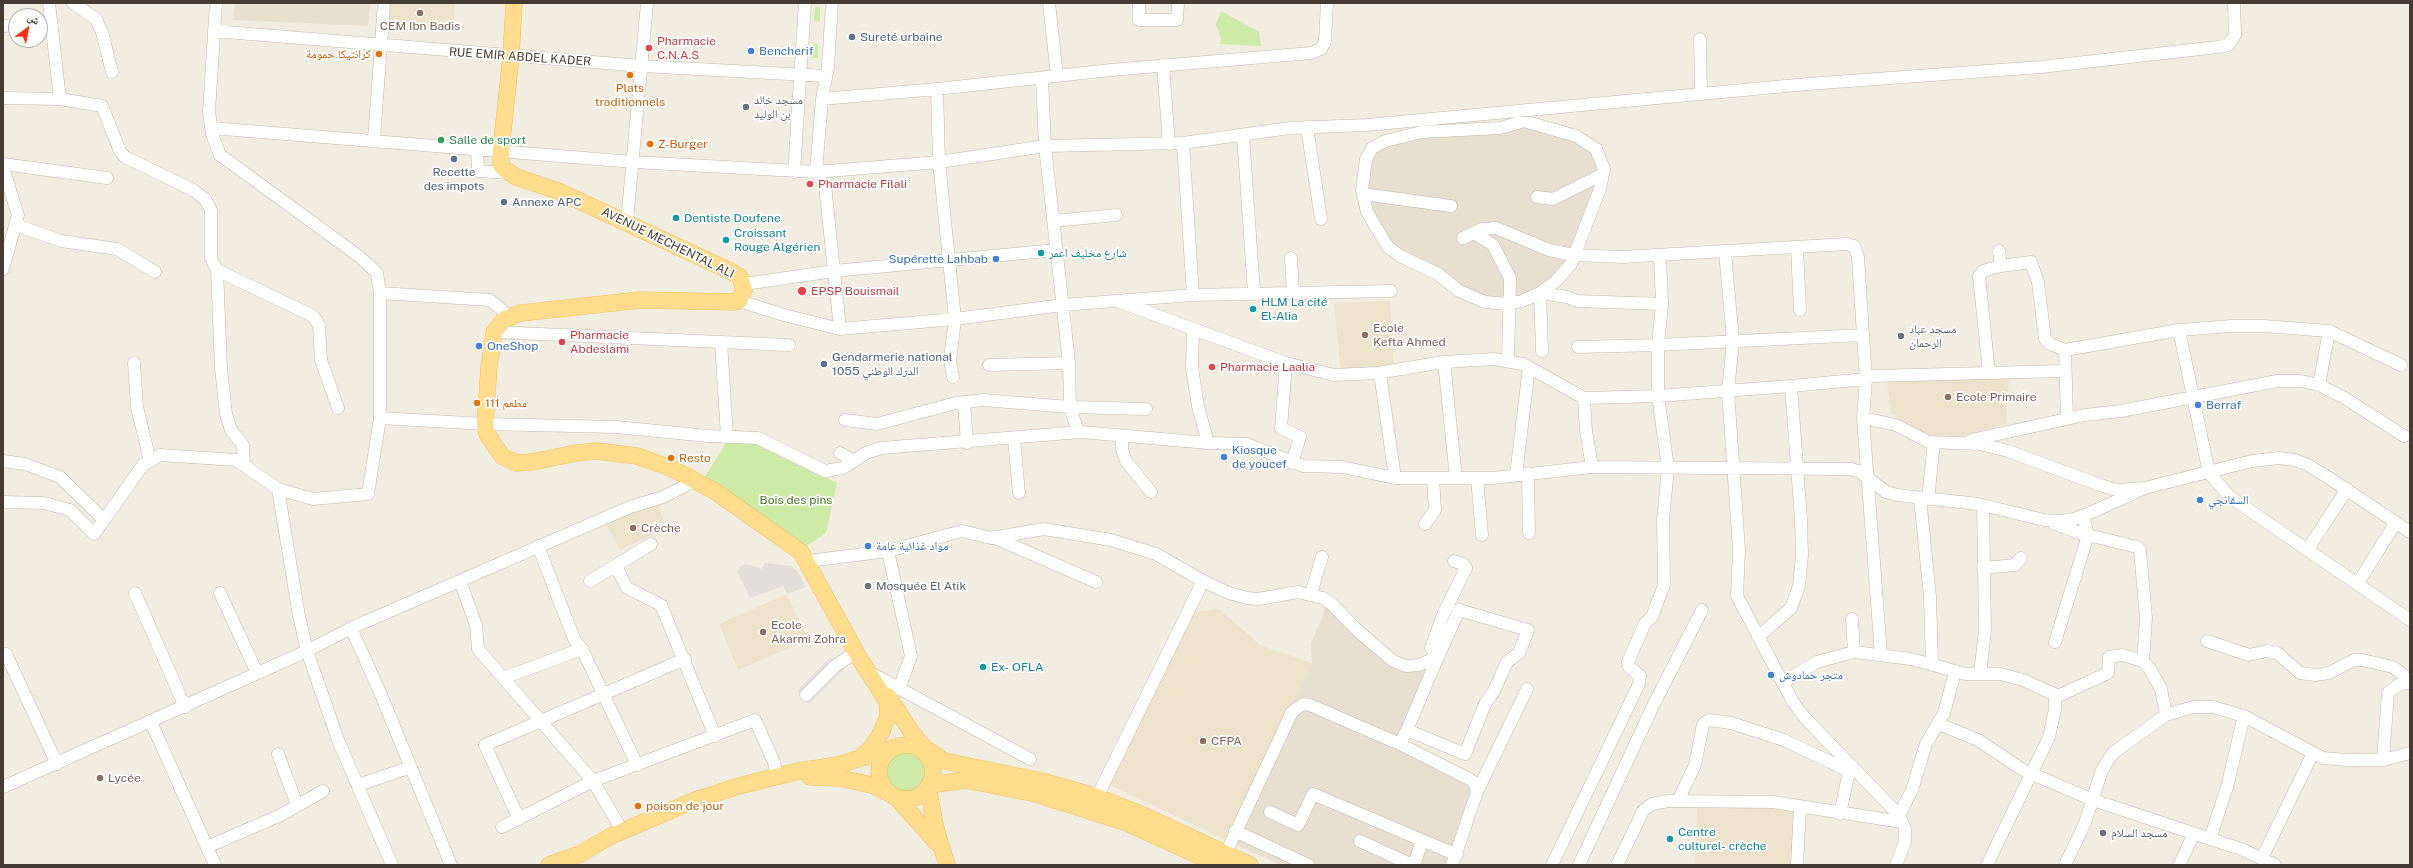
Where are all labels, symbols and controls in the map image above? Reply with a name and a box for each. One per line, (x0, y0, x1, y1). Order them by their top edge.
north arrow (8, 8, 48, 48)
marker: CEM Ibn Badis (415, 8, 425, 18)
text: ش (26, 10, 42, 27)
place label: CEM Ibn Badis (380, 19, 460, 33)
place label: Sureté urbaine (860, 30, 943, 44)
marker: Sureté urbaine (847, 32, 857, 42)
place label: Pharmacie C.N.A.S (657, 34, 716, 62)
marker: Pharmacie C.N.A.S (644, 43, 654, 53)
place label: Bencherif (759, 44, 813, 58)
street label: RUE EMIR ABDEL KADER (448, 45, 592, 69)
marker: Bencherif (746, 46, 756, 56)
place label: كرانتيكا حمومة (306, 47, 371, 61)
marker: كرانتيكا حمومة (374, 49, 384, 59)
marker: Plats traditionnels (625, 70, 635, 80)
place label: Plats traditionnels (595, 81, 665, 109)
place label: مسجد خالد بن الوليد (754, 93, 803, 121)
marker: مسجد خالد بن الوليد (741, 102, 751, 112)
place label: Salle de sport (449, 133, 526, 147)
marker: Salle de sport (436, 135, 446, 145)
place label: Z-Burger (658, 137, 708, 151)
marker: Z-Burger (645, 139, 655, 149)
marker: Recette des impots (449, 154, 459, 164)
place label: Recette des impots (424, 165, 484, 193)
place label: Pharmacie Filali (818, 177, 907, 191)
marker: Pharmacie Filali (805, 179, 815, 189)
place label: Annexe APC (512, 195, 581, 209)
marker: Annexe APC (499, 197, 509, 207)
street label: AVENUE MECHENTAL ALI (599, 205, 737, 281)
place label: Dentiste Doufene (684, 211, 781, 225)
marker: Dentiste Doufene (671, 213, 681, 223)
place label: Croissant Rouge Algérien (734, 226, 820, 254)
marker: Croissant Rouge Algérien (721, 235, 731, 245)
place label: شارع مخليف اعمر (1049, 246, 1127, 260)
marker: شارع مخليف اعمر (1036, 248, 1046, 258)
place label: Supérette Lahbab (888, 252, 988, 266)
marker: Supérette Lahbab (991, 254, 1001, 264)
place label: EPSP Bouismail (811, 284, 899, 298)
marker: EPSP Bouismail (796, 285, 808, 297)
place label: HLM La cité El-Alia (1261, 295, 1328, 323)
marker: HLM La cité El-Alia (1248, 304, 1258, 314)
place label: Ecole Kefta Ahmed (1373, 321, 1446, 349)
place label: مسجد عباد الرحمان (1909, 322, 1957, 350)
place label: Pharmacie Abdeslami (570, 328, 629, 356)
marker: Ecole Kefta Ahmed (1360, 330, 1370, 340)
marker: مسجد عباد الرحمان (1896, 331, 1906, 341)
marker: Pharmacie Abdeslami (557, 337, 567, 347)
place label: OneShop (487, 339, 538, 353)
marker: OneShop (474, 341, 484, 351)
place label: Gendarmerie national 1055 الدرك الوطني (832, 350, 952, 378)
marker: Gendarmerie national 1055 الدرك الوطني (819, 359, 829, 369)
place label: Pharmacie Laalia (1220, 360, 1315, 374)
marker: Pharmacie Laalia (1207, 362, 1217, 372)
place label: Ecole Primaire (1956, 390, 2036, 404)
marker: Ecole Primaire (1943, 392, 1953, 402)
place label: مطعم 111 (485, 396, 527, 410)
marker: مطعم 111 (472, 398, 482, 408)
place label: Berraf (2206, 398, 2241, 412)
marker: Berraf (2193, 400, 2203, 410)
place label: Kiosque de youcef (1232, 443, 1287, 471)
place label: Resto (679, 451, 711, 465)
marker: Kiosque de youcef (1219, 452, 1229, 462)
marker: Resto (666, 453, 676, 463)
park label: Bois des pins (760, 493, 832, 507)
place label: السفانجي (2208, 493, 2249, 507)
marker: السفانجي (2195, 495, 2205, 505)
place label: Crèche (641, 521, 681, 535)
marker: Crèche (628, 523, 638, 533)
place label: مواد غذائية عامة (876, 539, 948, 553)
marker: مواد غذائية عامة (863, 541, 873, 551)
place label: Mosquée El Atik (876, 579, 966, 593)
marker: Mosquée El Atik (863, 581, 873, 591)
place label: Ecole Akarmi Zohra (771, 618, 846, 646)
marker: Ecole Akarmi Zohra (758, 627, 768, 637)
place label: Ex- OFLA (991, 660, 1044, 674)
marker: Ex- OFLA (978, 662, 988, 672)
place label: متجر حمادوش (1779, 668, 1843, 682)
marker: متجر حمادوش (1766, 670, 1776, 680)
place label: CFPA (1211, 734, 1242, 748)
marker: CFPA (1198, 736, 1208, 746)
place label: Lycée (108, 771, 141, 785)
marker: Lycée (95, 773, 105, 783)
place label: poison de jour (646, 799, 724, 813)
marker: poison de jour (633, 801, 643, 811)
place label: Centre culturel- crèche (1678, 825, 1767, 853)
place label: مسجد السلام (2111, 826, 2168, 840)
marker: مسجد السلام (2098, 828, 2108, 838)
marker: Centre culturel- crèche (1665, 834, 1675, 844)

